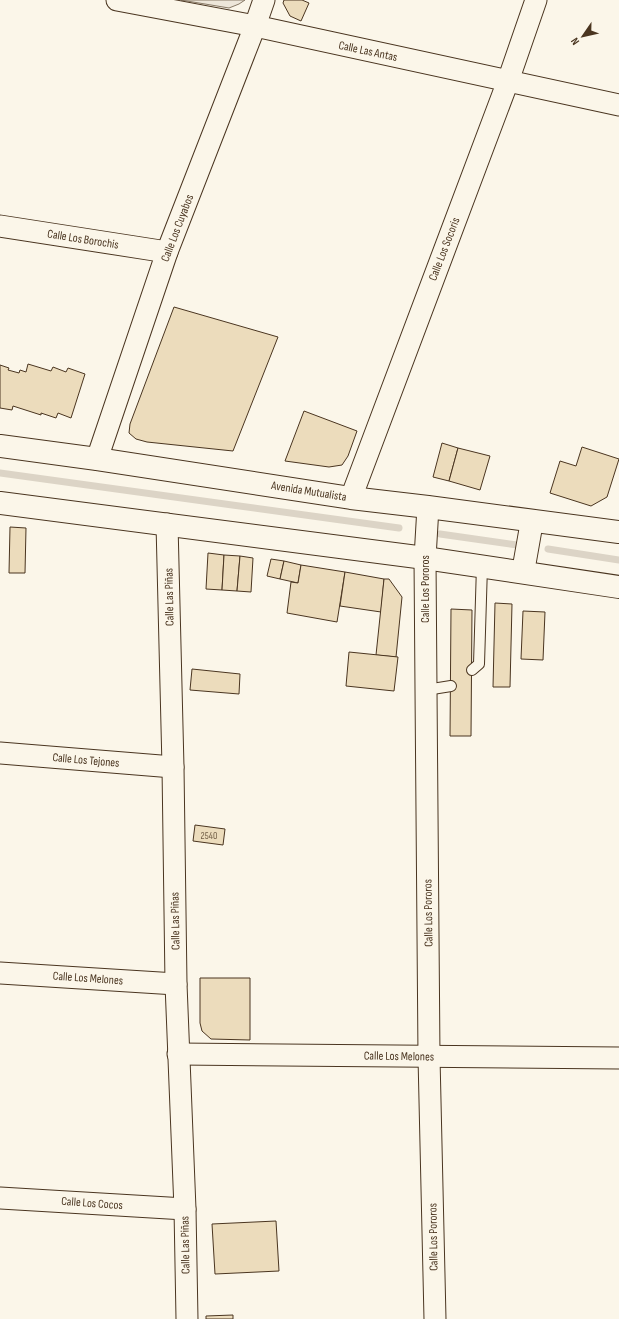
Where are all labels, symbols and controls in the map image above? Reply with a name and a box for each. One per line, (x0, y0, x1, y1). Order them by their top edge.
north arrow (563, 16, 603, 56)
text: N (568, 35, 582, 47)
street label: Calle Las Antas (337, 38, 399, 65)
street label: Calle Los Cuyabos (158, 192, 197, 264)
street label: Calle Los Socoris (425, 215, 463, 283)
street label: Calle Los Borochis (46, 226, 120, 253)
street label: Avenida Mutualista (269, 478, 348, 505)
street label: Calle Los Pororos (418, 555, 433, 623)
street label: Calle Las Piñas (161, 568, 178, 626)
street label: Calle Los Tejones (52, 750, 120, 771)
house number: 2540 (201, 830, 217, 842)
street label: Calle Los Pororos (420, 879, 437, 947)
street label: Calle Las Piñas (167, 892, 184, 950)
street label: Calle Los Melones (52, 969, 124, 988)
street label: Calle Los Melones (364, 1048, 434, 1065)
street label: Calle Los Cocos (61, 1194, 123, 1213)
street label: Calle Los Pororos (425, 1203, 442, 1271)
street label: Calle Las Piñas (177, 1216, 194, 1274)

